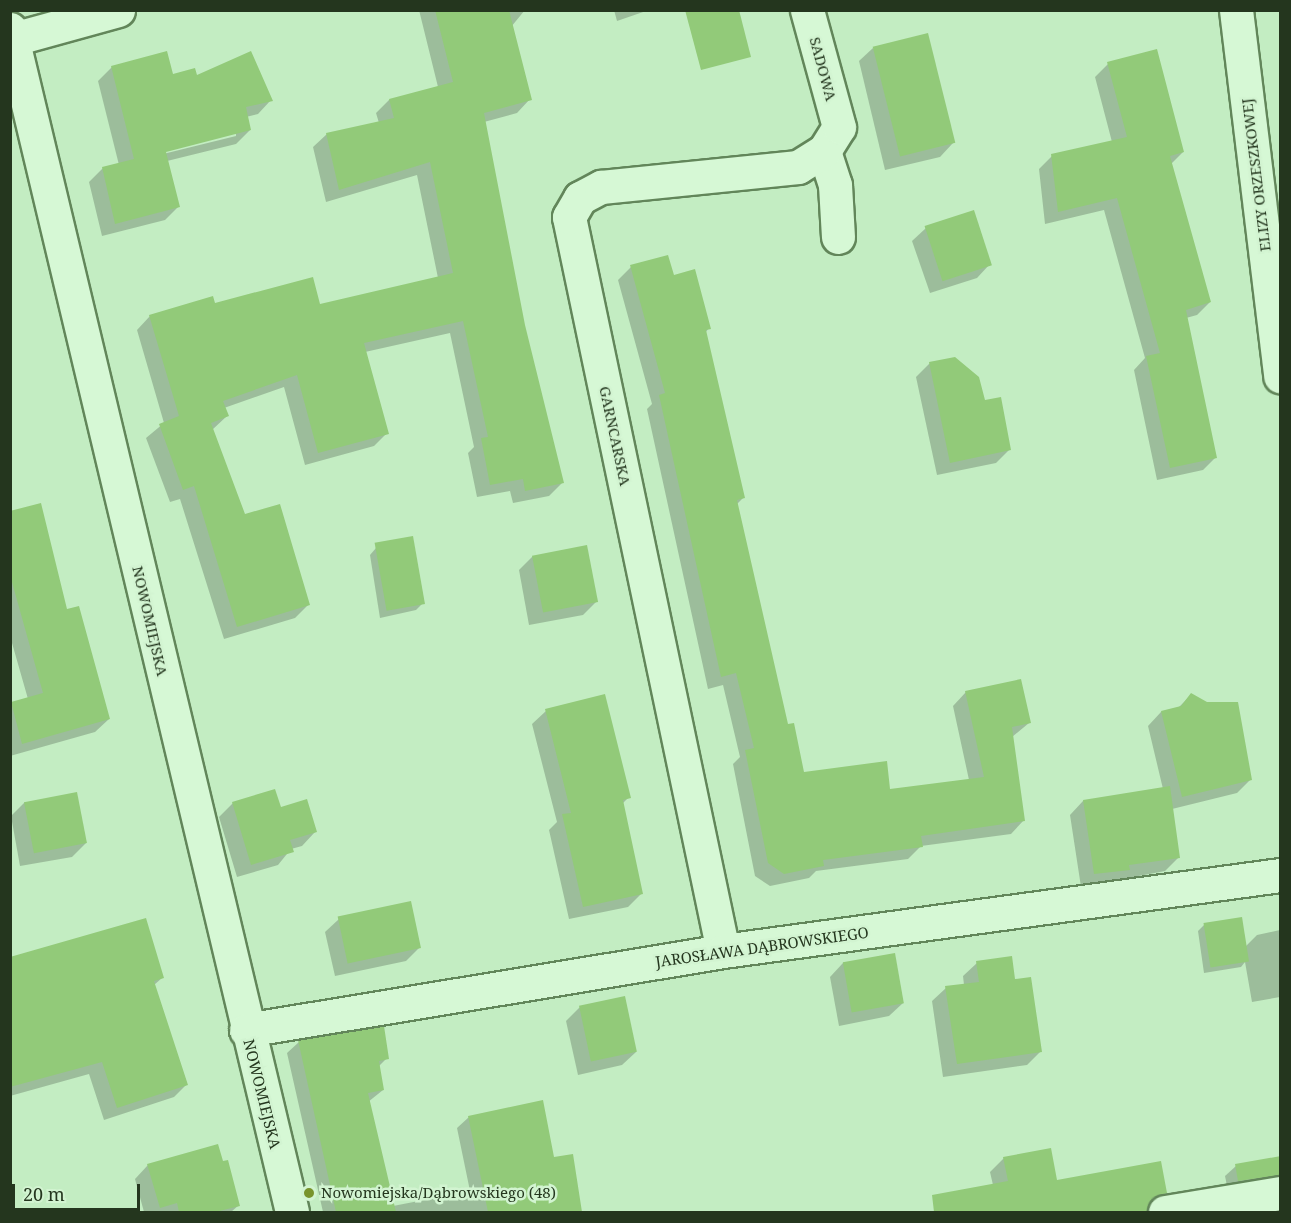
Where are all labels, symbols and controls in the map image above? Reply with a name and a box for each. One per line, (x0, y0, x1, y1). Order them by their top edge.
street label: SADOWA (806, 35, 840, 103)
street label: ELIZY ORZESZKOWEJ (1238, 97, 1274, 253)
street label: GARNCARSKA (596, 385, 634, 487)
street label: NOWOMIEJSKA (129, 564, 171, 678)
street label: JAROSŁAWA DĄBROWSKIEGO (654, 923, 870, 971)
street label: NOWOMIEJSKA (240, 1037, 284, 1151)
scale bar (15, 1172, 142, 1210)
text: 20 m (23, 1182, 65, 1206)
place label: Nowomiejska/Dąbrowskiego (48) (321, 1184, 556, 1202)
marker: Nowomiejska/Dąbrowskiego (48) (302, 1186, 316, 1200)

